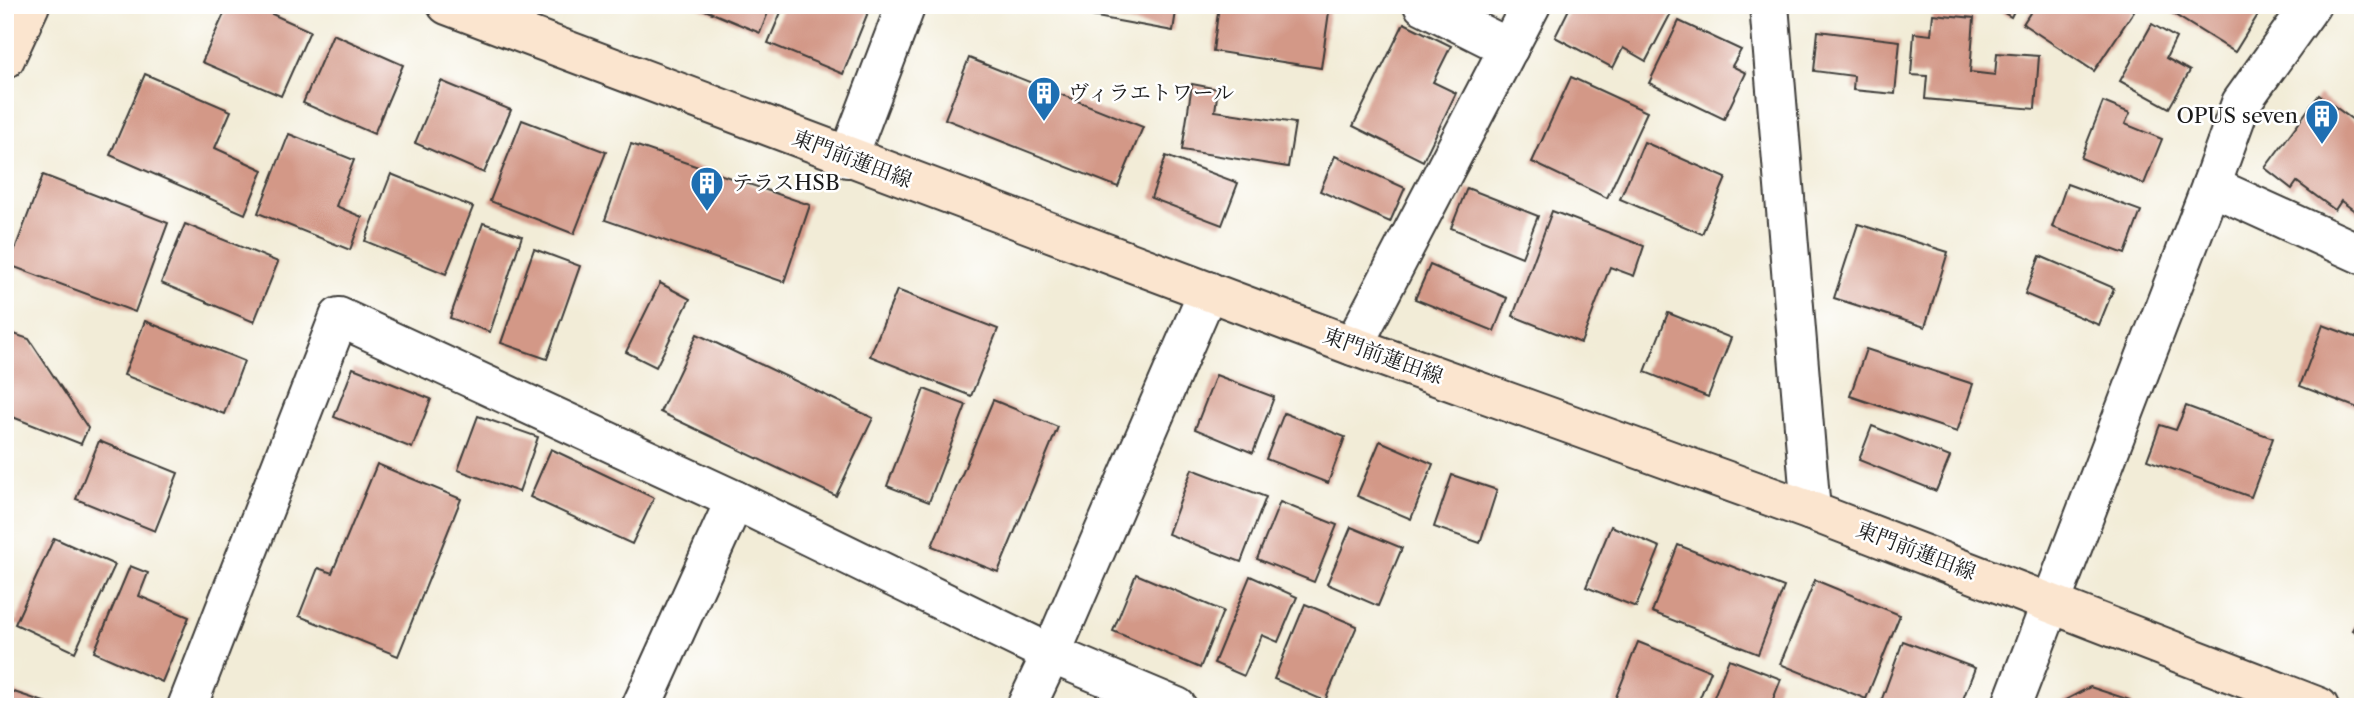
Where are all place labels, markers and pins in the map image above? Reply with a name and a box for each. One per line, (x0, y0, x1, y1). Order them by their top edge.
building icon: ヴィラエトワール (1025, 74, 1063, 123)
place label: ヴィラエトワール (1068, 80, 1234, 105)
building icon: OPUS seven (2303, 97, 2341, 146)
place label: OPUS seven (2176, 103, 2298, 128)
building icon: テラスHSB (688, 164, 726, 213)
place label: テラスHSB (732, 170, 840, 195)

